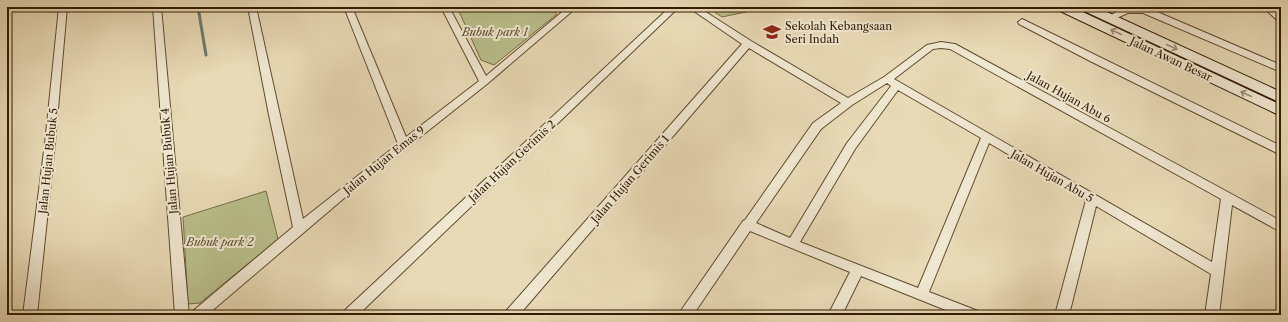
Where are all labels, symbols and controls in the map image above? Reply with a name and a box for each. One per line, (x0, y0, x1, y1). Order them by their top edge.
place label: Sekolah Kebangsaan Seri Indah (785, 19, 892, 46)
school or university icon: Sekolah Kebangsaan Seri Indah (762, 22, 782, 42)
park label: Bubuk park 1 (461, 25, 529, 39)
one-way arrow (1110, 28, 1122, 35)
street label: Jalan Awan Besar (1126, 33, 1215, 84)
one-way arrow (1166, 44, 1178, 51)
street label: Jalan Hujan Abu 6 (1023, 67, 1114, 126)
one-way arrow (1240, 90, 1252, 97)
street label: Jalan Hujan Bubuk 5 (35, 107, 61, 216)
street label: Jalan Hujan Bubuk 4 (157, 107, 181, 217)
street label: Jalan Hujan Gerimis 2 (464, 117, 558, 206)
street label: Jalan Hujan Emas 9 (339, 123, 428, 198)
street label: Jalan Hujan Gerimis 1 (587, 132, 672, 227)
street label: Jalan Hujan Abu 5 (1006, 146, 1096, 205)
park label: Bubuk park 2 (185, 235, 254, 249)

